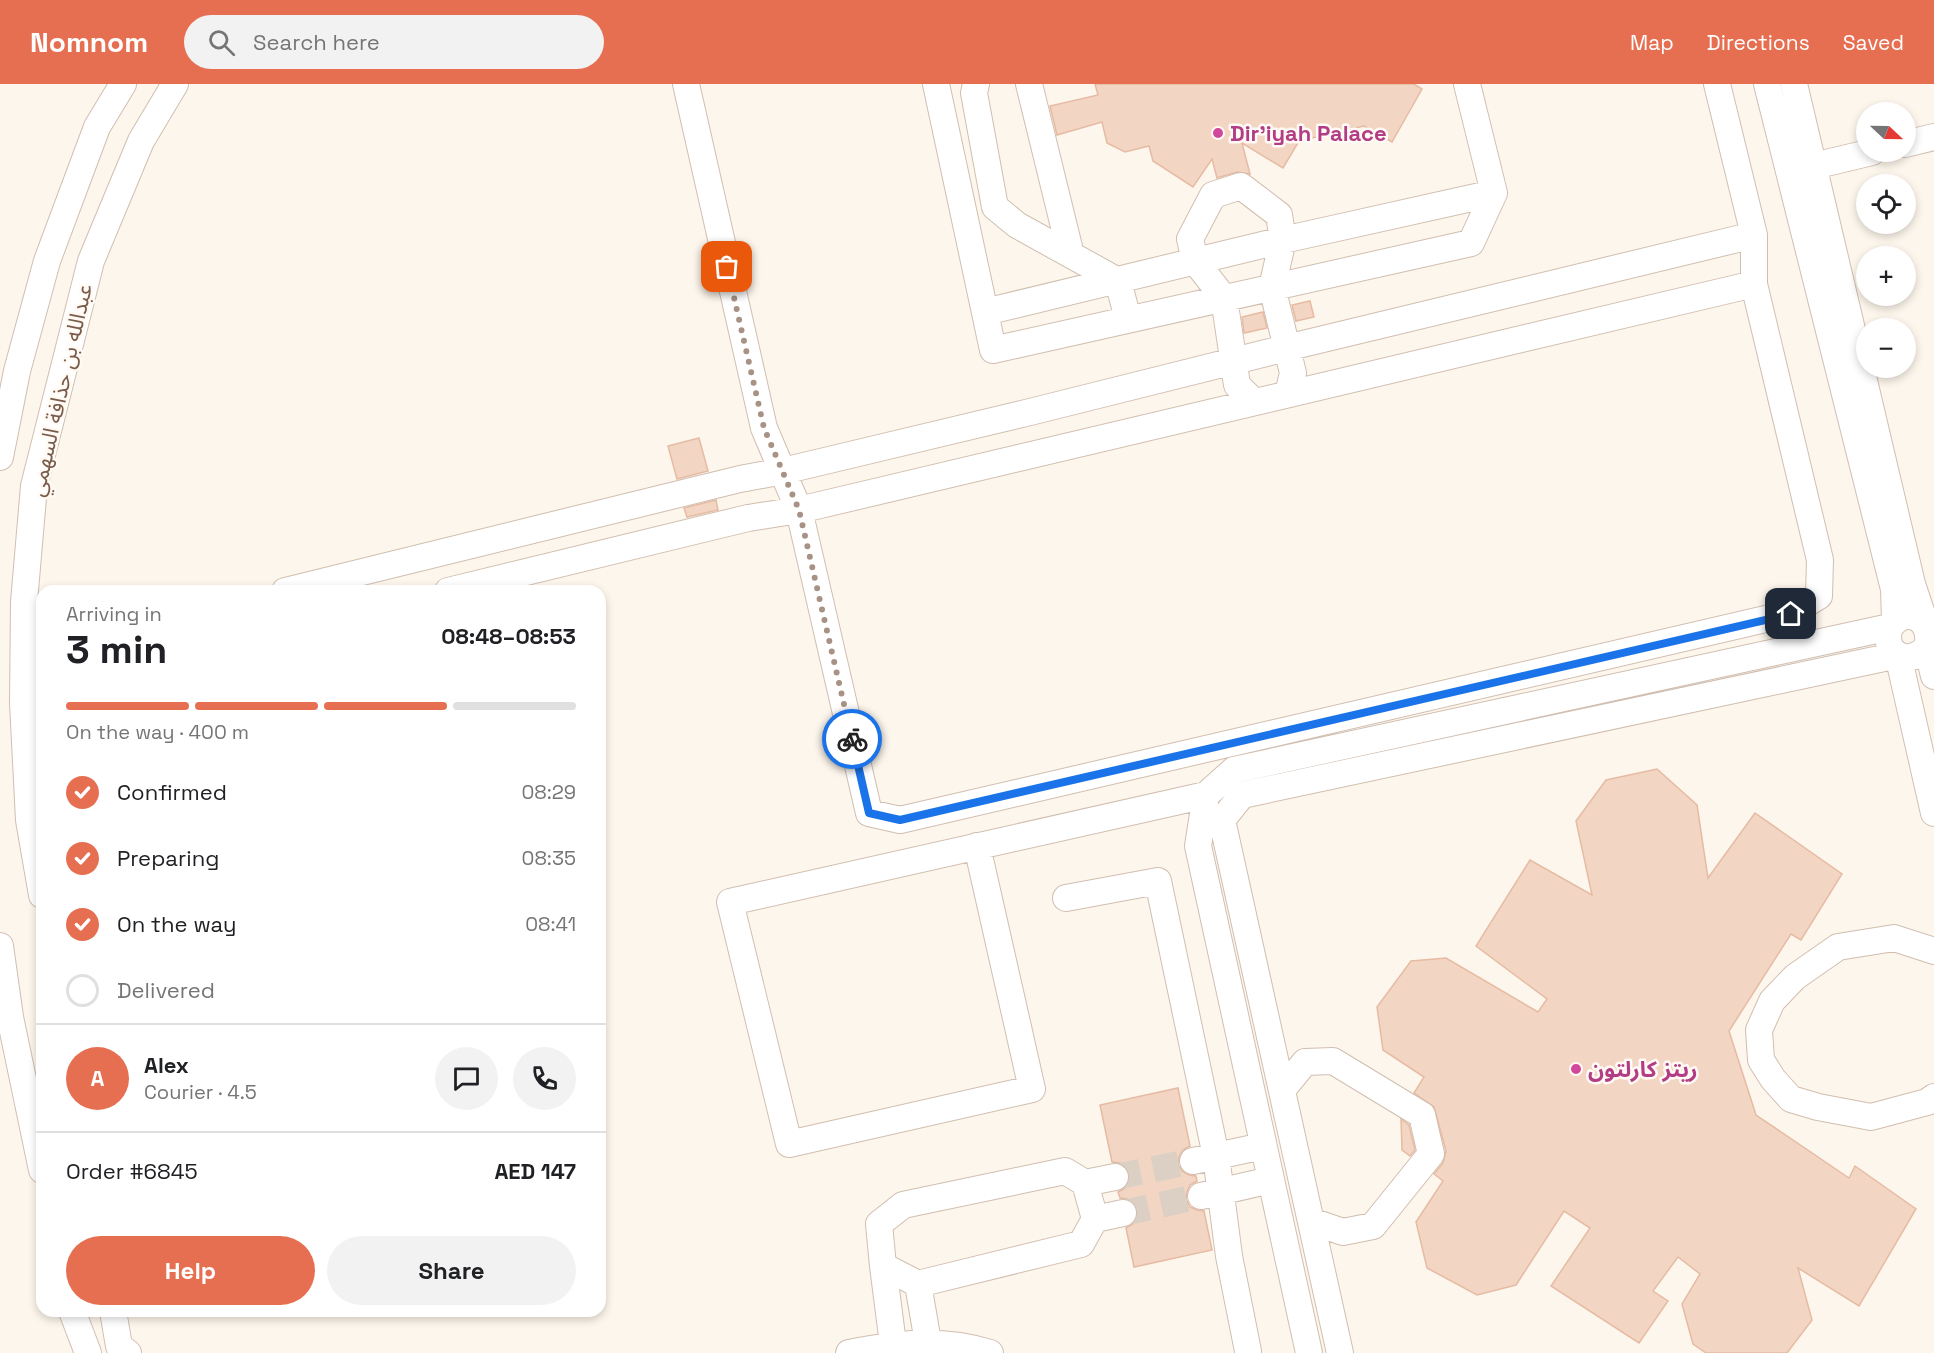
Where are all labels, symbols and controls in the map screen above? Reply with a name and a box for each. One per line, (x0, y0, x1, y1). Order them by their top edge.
search box (184, 15, 604, 69)
text: Nomnom (30, 24, 148, 60)
icon: search (205, 26, 238, 59)
text: Search here (253, 28, 380, 56)
text: Map (1630, 29, 1674, 56)
text: Directions (1707, 29, 1810, 56)
text: Saved (1843, 29, 1904, 56)
north arrow (1856, 102, 1916, 162)
map controls (1856, 102, 1916, 378)
place label: Dir'iyah Palace (1230, 119, 1387, 147)
marker: Dir'iyah Palace (1211, 126, 1225, 140)
button: locate (1856, 174, 1916, 234)
pin (701, 241, 752, 292)
button: + (1856, 246, 1916, 306)
icon: bag (710, 250, 743, 283)
street label: عبدالله بن حذافة السهمي (22, 281, 101, 500)
button: − (1856, 318, 1916, 378)
pin (1765, 588, 1816, 639)
icon: home (1774, 597, 1807, 630)
text: Arriving in (66, 601, 162, 627)
text: 08:48–08:53 (441, 622, 576, 650)
text: 3 min (66, 625, 167, 674)
courier (822, 709, 882, 769)
text: On the way · 400 m (66, 719, 249, 745)
icon: bike (836, 723, 869, 756)
icon: check (66, 776, 99, 809)
text: Confirmed (117, 778, 227, 806)
text: 08:29 (521, 779, 576, 805)
icon: check (66, 842, 99, 875)
text: Preparing (117, 844, 219, 872)
text: 08:35 (522, 845, 576, 871)
icon: check (66, 908, 99, 941)
text: On the way (117, 910, 236, 938)
text: 08:41 (525, 911, 576, 937)
text: Delivered (117, 976, 215, 1004)
button: chat (435, 1047, 498, 1110)
button: phone (513, 1047, 576, 1110)
text: Alex (144, 1051, 189, 1079)
place label: ريتز كارلتون (1588, 1055, 1698, 1083)
marker: ريتز كارلتون (1569, 1062, 1583, 1076)
text: A (91, 1064, 104, 1092)
text: Courier · 4.5 (144, 1079, 257, 1105)
text: Order #6845 (66, 1157, 198, 1185)
text: AED 147 (494, 1157, 576, 1185)
button: Help (66, 1236, 315, 1305)
button: Share (327, 1236, 576, 1305)

